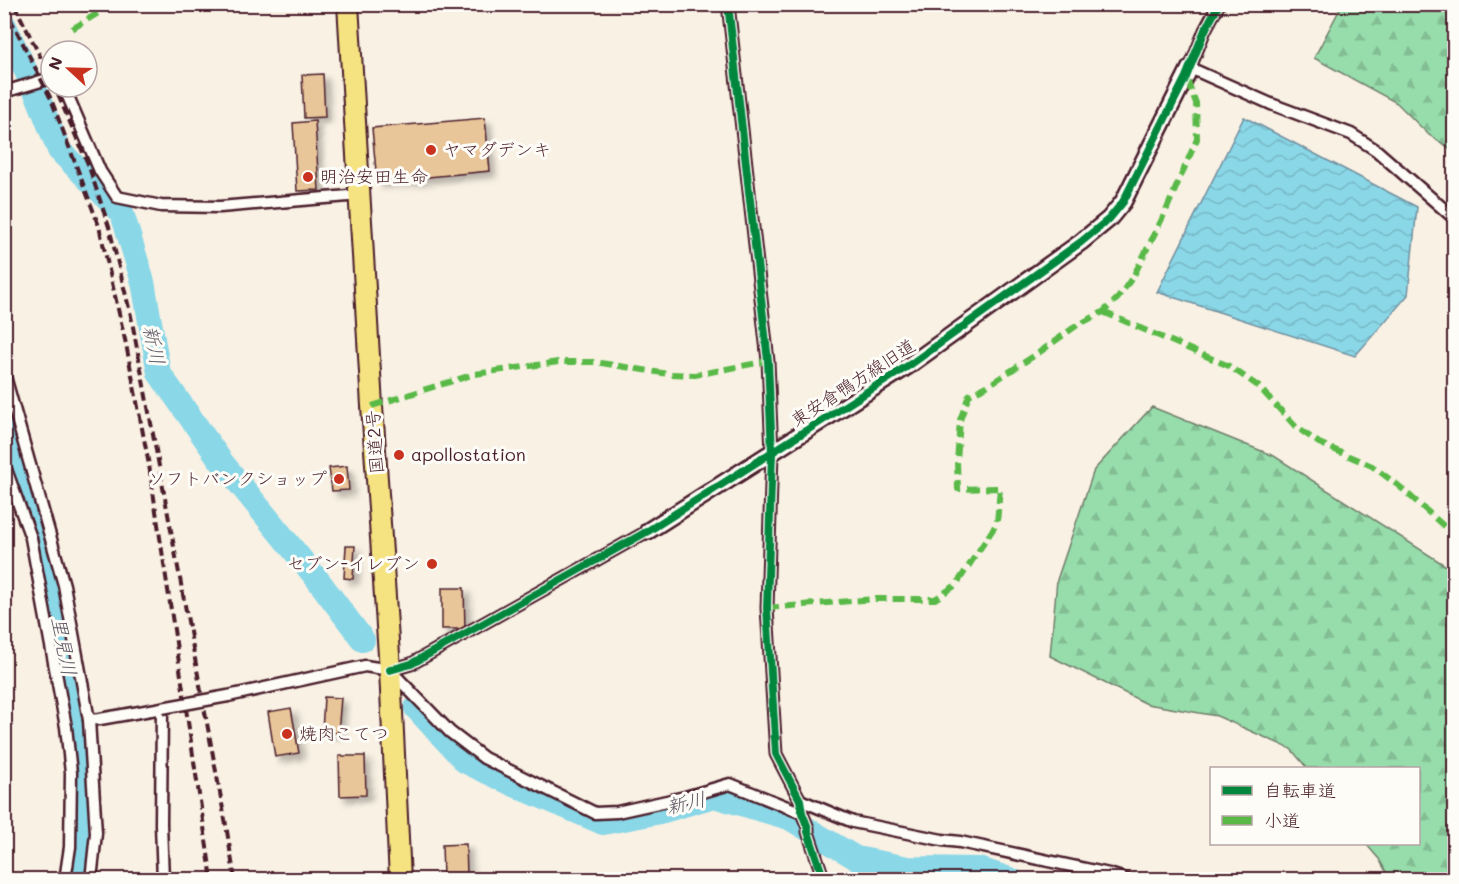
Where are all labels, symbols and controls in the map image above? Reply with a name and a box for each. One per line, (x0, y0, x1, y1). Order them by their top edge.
north arrow (39, 39, 99, 99)
text: N (43, 54, 67, 73)
place label: ヤマダデンキ (443, 137, 551, 161)
marker: ヤマダデンキ (424, 143, 438, 157)
place label: 明治安田生命 (320, 164, 428, 188)
marker: 明治安田生命 (301, 170, 315, 184)
water label: 新川 (138, 323, 172, 367)
street label: 東安倉鴨方線旧道 (786, 333, 919, 431)
street label: 国道2号 (360, 409, 388, 475)
place label: apollostation (411, 442, 526, 466)
marker: apollostation (392, 448, 406, 462)
place label: ソフトバンクショップ (148, 466, 327, 490)
marker: ソフトバンクショップ (332, 472, 346, 486)
place label: セブン-イレブン (286, 551, 420, 575)
marker: セブン-イレブン (425, 557, 439, 571)
water label: 里見川 (46, 614, 83, 678)
place label: 焼肉こてつ (299, 721, 389, 745)
marker: 焼肉こてつ (280, 727, 294, 741)
legend (1210, 767, 1420, 845)
text: 自転車道 (1264, 778, 1336, 802)
water label: 新川 (663, 785, 708, 819)
text: 小道 (1264, 808, 1300, 832)

